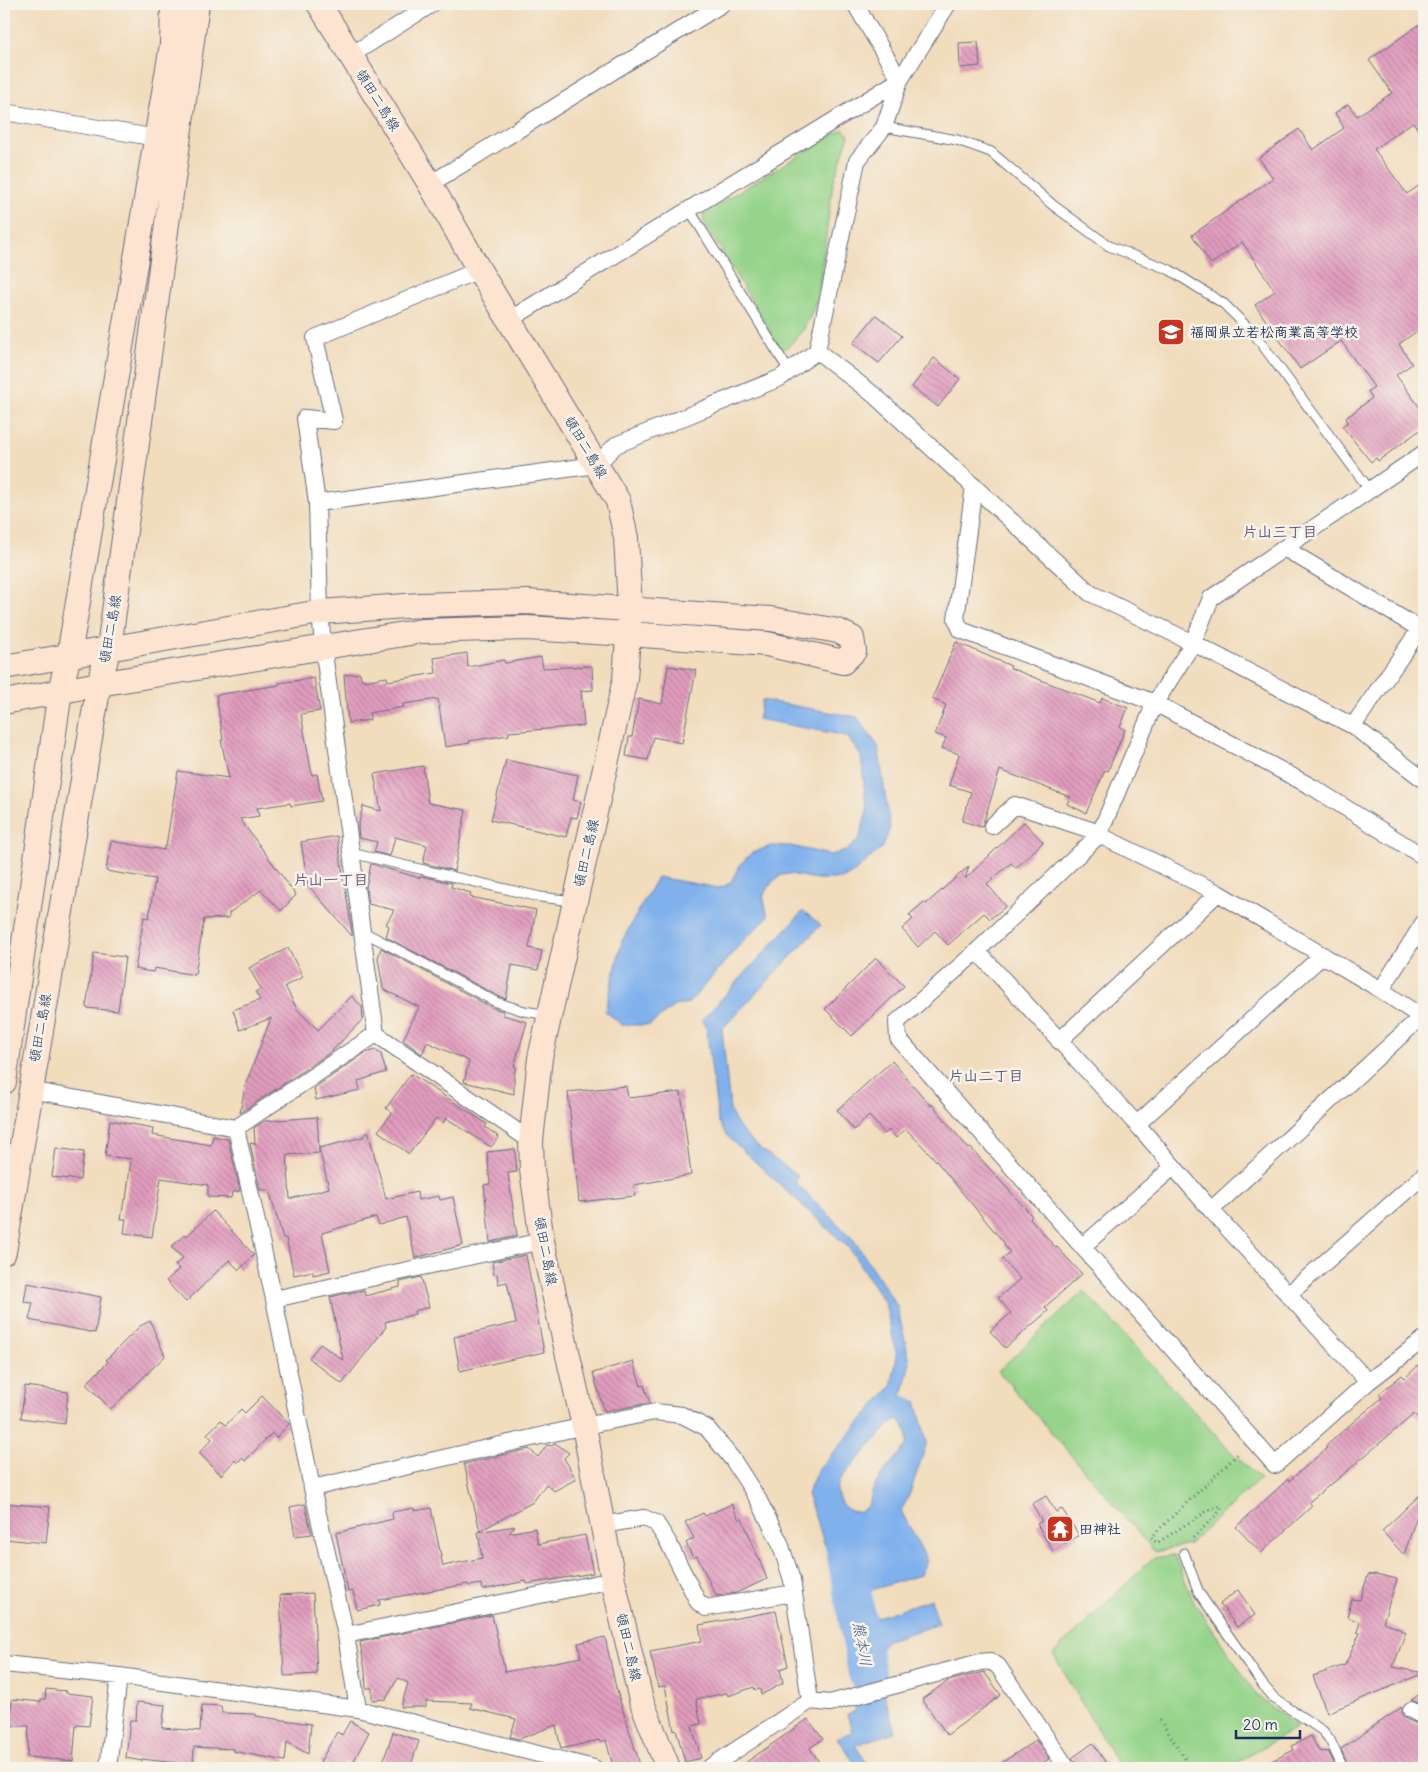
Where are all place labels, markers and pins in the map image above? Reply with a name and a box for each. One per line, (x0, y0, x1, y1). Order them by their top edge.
school or university icon: 福岡県立若松商業高等学校 (1156, 317, 1186, 347)
place label: 福岡県立若松商業高等学校 (1190, 323, 1358, 341)
temple icon: 田神社 (1045, 1514, 1075, 1544)
place label: 田神社 (1079, 1520, 1121, 1538)

